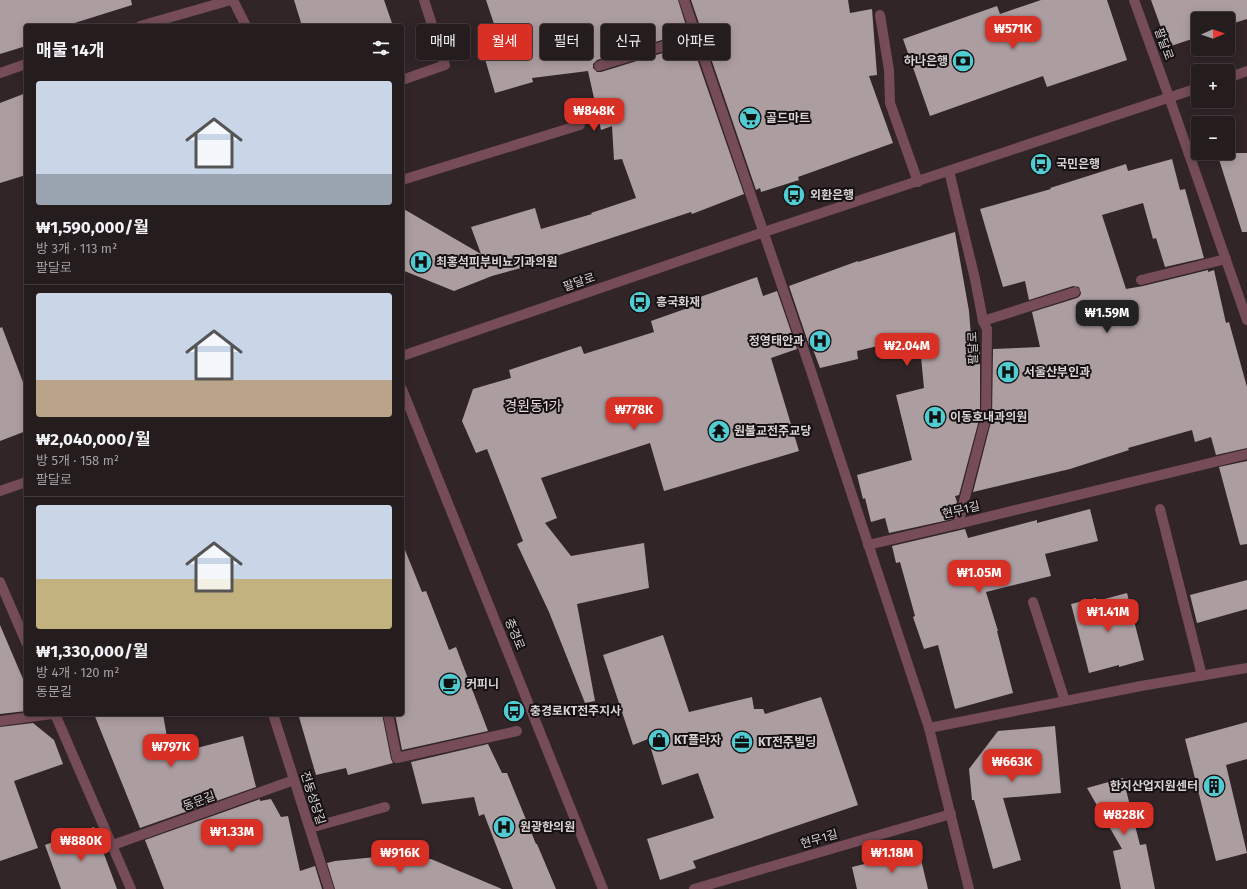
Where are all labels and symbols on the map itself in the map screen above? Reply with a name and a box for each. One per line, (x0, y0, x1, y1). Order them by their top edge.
north arrow (1191, 12, 1235, 56)
pin: ₩571K (985, 16, 1041, 50)
street label: 팔달로 (1152, 26, 1176, 62)
bank icon: 하나은행 (950, 48, 976, 74)
place label: 하나은행 (904, 54, 948, 68)
pin: ₩848K (566, 98, 622, 132)
supermarket icon: 골드마트 (737, 105, 763, 131)
place label: 골드마트 (766, 111, 810, 125)
bus stop icon: 국민은행 (1028, 151, 1054, 177)
place label: 국민은행 (1056, 157, 1100, 171)
bus stop icon: 외환은행 (781, 182, 807, 208)
place label: 외환은행 (810, 188, 854, 202)
hospital icon: 최홍석피부비뇨기과의원 (408, 249, 434, 275)
place label: 최홍석피부비뇨기과의원 (436, 255, 557, 269)
street label: 팔달로 (561, 270, 597, 294)
bus stop icon: 흥국화재 (627, 289, 653, 315)
place label: 흥국화재 (656, 295, 700, 309)
pin: ₩1.59M (1074, 300, 1140, 334)
hospital icon: 정영태안과 (807, 328, 833, 354)
street label: 팔달로 (965, 331, 981, 365)
pin: ₩2.04M (874, 333, 940, 367)
place label: 정영태안과 (749, 334, 804, 348)
hospital icon: 서울산부인과 (995, 359, 1021, 385)
place label: 서울산부인과 (1024, 365, 1090, 379)
pin: ₩778K (606, 397, 662, 431)
district label: 경원동1가 (504, 398, 562, 415)
hospital icon: 이동호내과의원 (922, 404, 948, 430)
place label: 이동호내과의원 (950, 410, 1027, 424)
temple icon: 원불교전주교당 (706, 418, 732, 444)
place label: 원불교전주교당 (734, 424, 811, 438)
street label: 현무1길 (941, 499, 981, 521)
pin: ₩1.05M (946, 560, 1012, 594)
pin: ₩1.41M (1075, 599, 1141, 633)
street label: 충경로 (502, 616, 528, 652)
cafe icon: 커피니 (437, 671, 463, 697)
place label: 커피니 (466, 677, 499, 691)
bus stop icon: 충경로KT전주지사 (501, 698, 527, 724)
place label: 충경로KT전주지사 (530, 704, 621, 718)
shop icon: KT플라자 (646, 727, 672, 753)
office icon: KT전주빌딩 (729, 729, 755, 755)
place label: KT플라자 (674, 733, 721, 747)
pin: ₩797K (143, 734, 199, 768)
place label: KT전주빌딩 (758, 735, 816, 749)
pin: ₩663K (984, 749, 1040, 783)
street label: 전동성당길 (298, 770, 328, 826)
building icon: 한지산업지원센터 (1201, 773, 1227, 799)
place label: 한지산업지원센터 (1110, 779, 1198, 793)
street label: 동문길 (181, 789, 217, 813)
pin: ₩828K (1096, 802, 1152, 836)
hospital icon: 원광한의원 (491, 814, 517, 840)
pin: ₩1.33M (199, 819, 265, 853)
place label: 원광한의원 (520, 820, 575, 834)
street label: 현무1길 (799, 827, 839, 851)
pin: ₩880K (53, 828, 109, 862)
pin: ₩916K (372, 840, 428, 874)
pin: ₩1.18M (859, 840, 925, 874)

